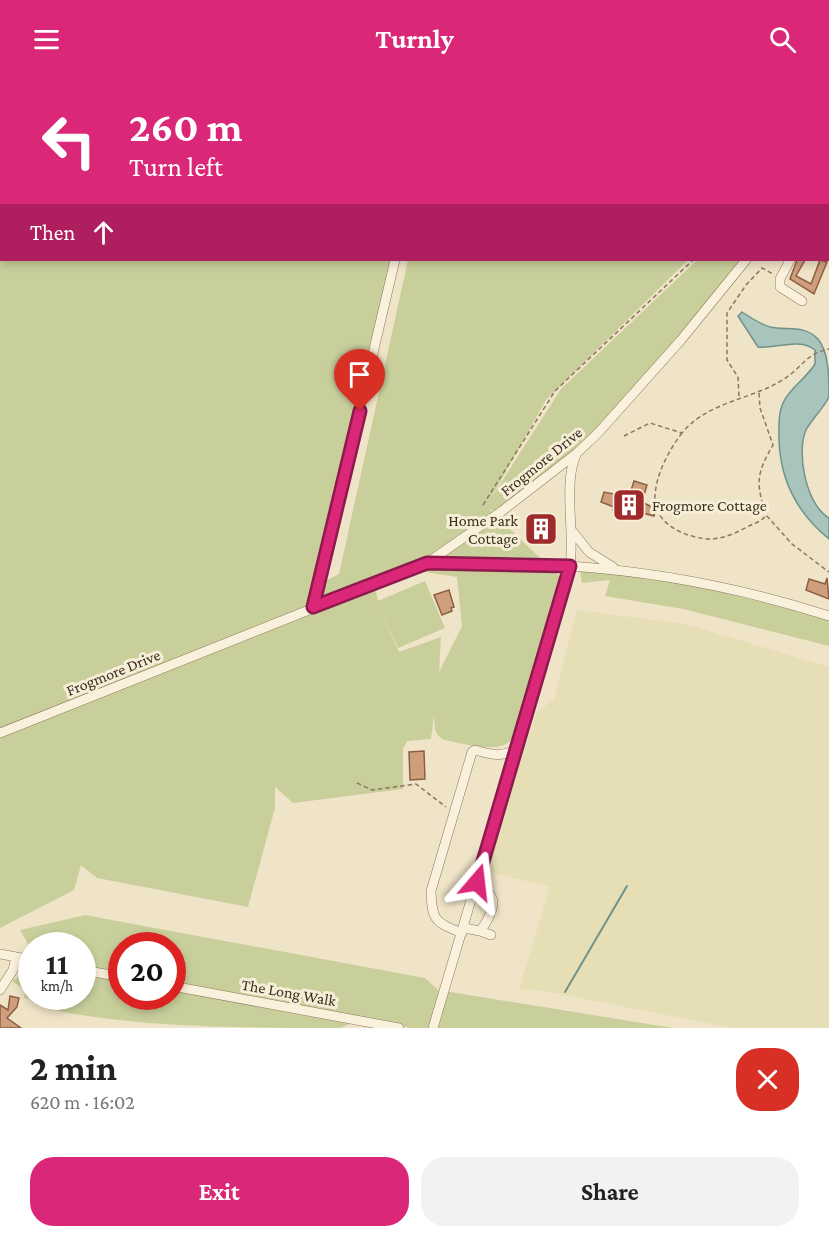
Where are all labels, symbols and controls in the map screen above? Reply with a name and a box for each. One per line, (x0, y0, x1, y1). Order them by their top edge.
icon: menu (30, 23, 63, 56)
icon: search (766, 23, 799, 56)
text: Turnly (375, 24, 454, 54)
icon: left (30, 102, 108, 180)
text: 260 m (129, 103, 243, 150)
text: Turn left (129, 152, 223, 182)
icon: ahead (87, 216, 120, 249)
text: Then (30, 220, 75, 245)
pin (334, 349, 385, 411)
icon: arrive (343, 358, 376, 391)
street label: Frogmore Drive (497, 423, 586, 500)
building icon: Frogmore Cottage (611, 487, 647, 523)
place label: Frogmore Cottage (652, 497, 767, 515)
building icon: Home Park Cottage (523, 511, 559, 547)
place label: Home Park Cottage (448, 512, 518, 548)
street label: Frogmore Drive (64, 646, 163, 700)
position arrow (445, 850, 509, 914)
speed limit sign: 20 (108, 932, 186, 1010)
text: 11 (46, 947, 68, 980)
street label: The Long Walk (240, 976, 338, 1010)
text: km/h (41, 978, 73, 994)
text: 2 min (30, 1048, 117, 1088)
button: close (736, 1048, 799, 1111)
text: 620 m · 16:02 (30, 1091, 135, 1113)
button: Exit (30, 1157, 409, 1226)
button: Share (421, 1157, 799, 1226)

